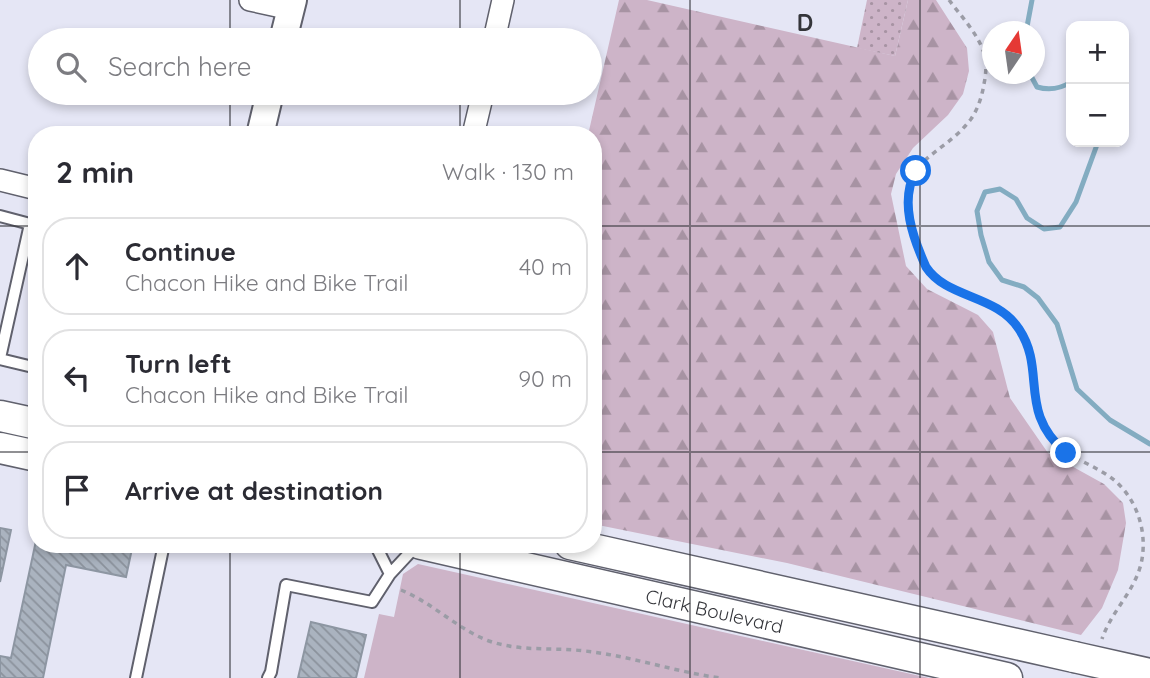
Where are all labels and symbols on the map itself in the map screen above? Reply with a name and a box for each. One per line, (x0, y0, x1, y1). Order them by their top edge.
text: D (797, 8, 813, 37)
north arrow (982, 21, 1045, 84)
route start (900, 155, 931, 186)
route end (1050, 437, 1081, 468)
street label: Clark Boulevard (643, 584, 786, 638)

